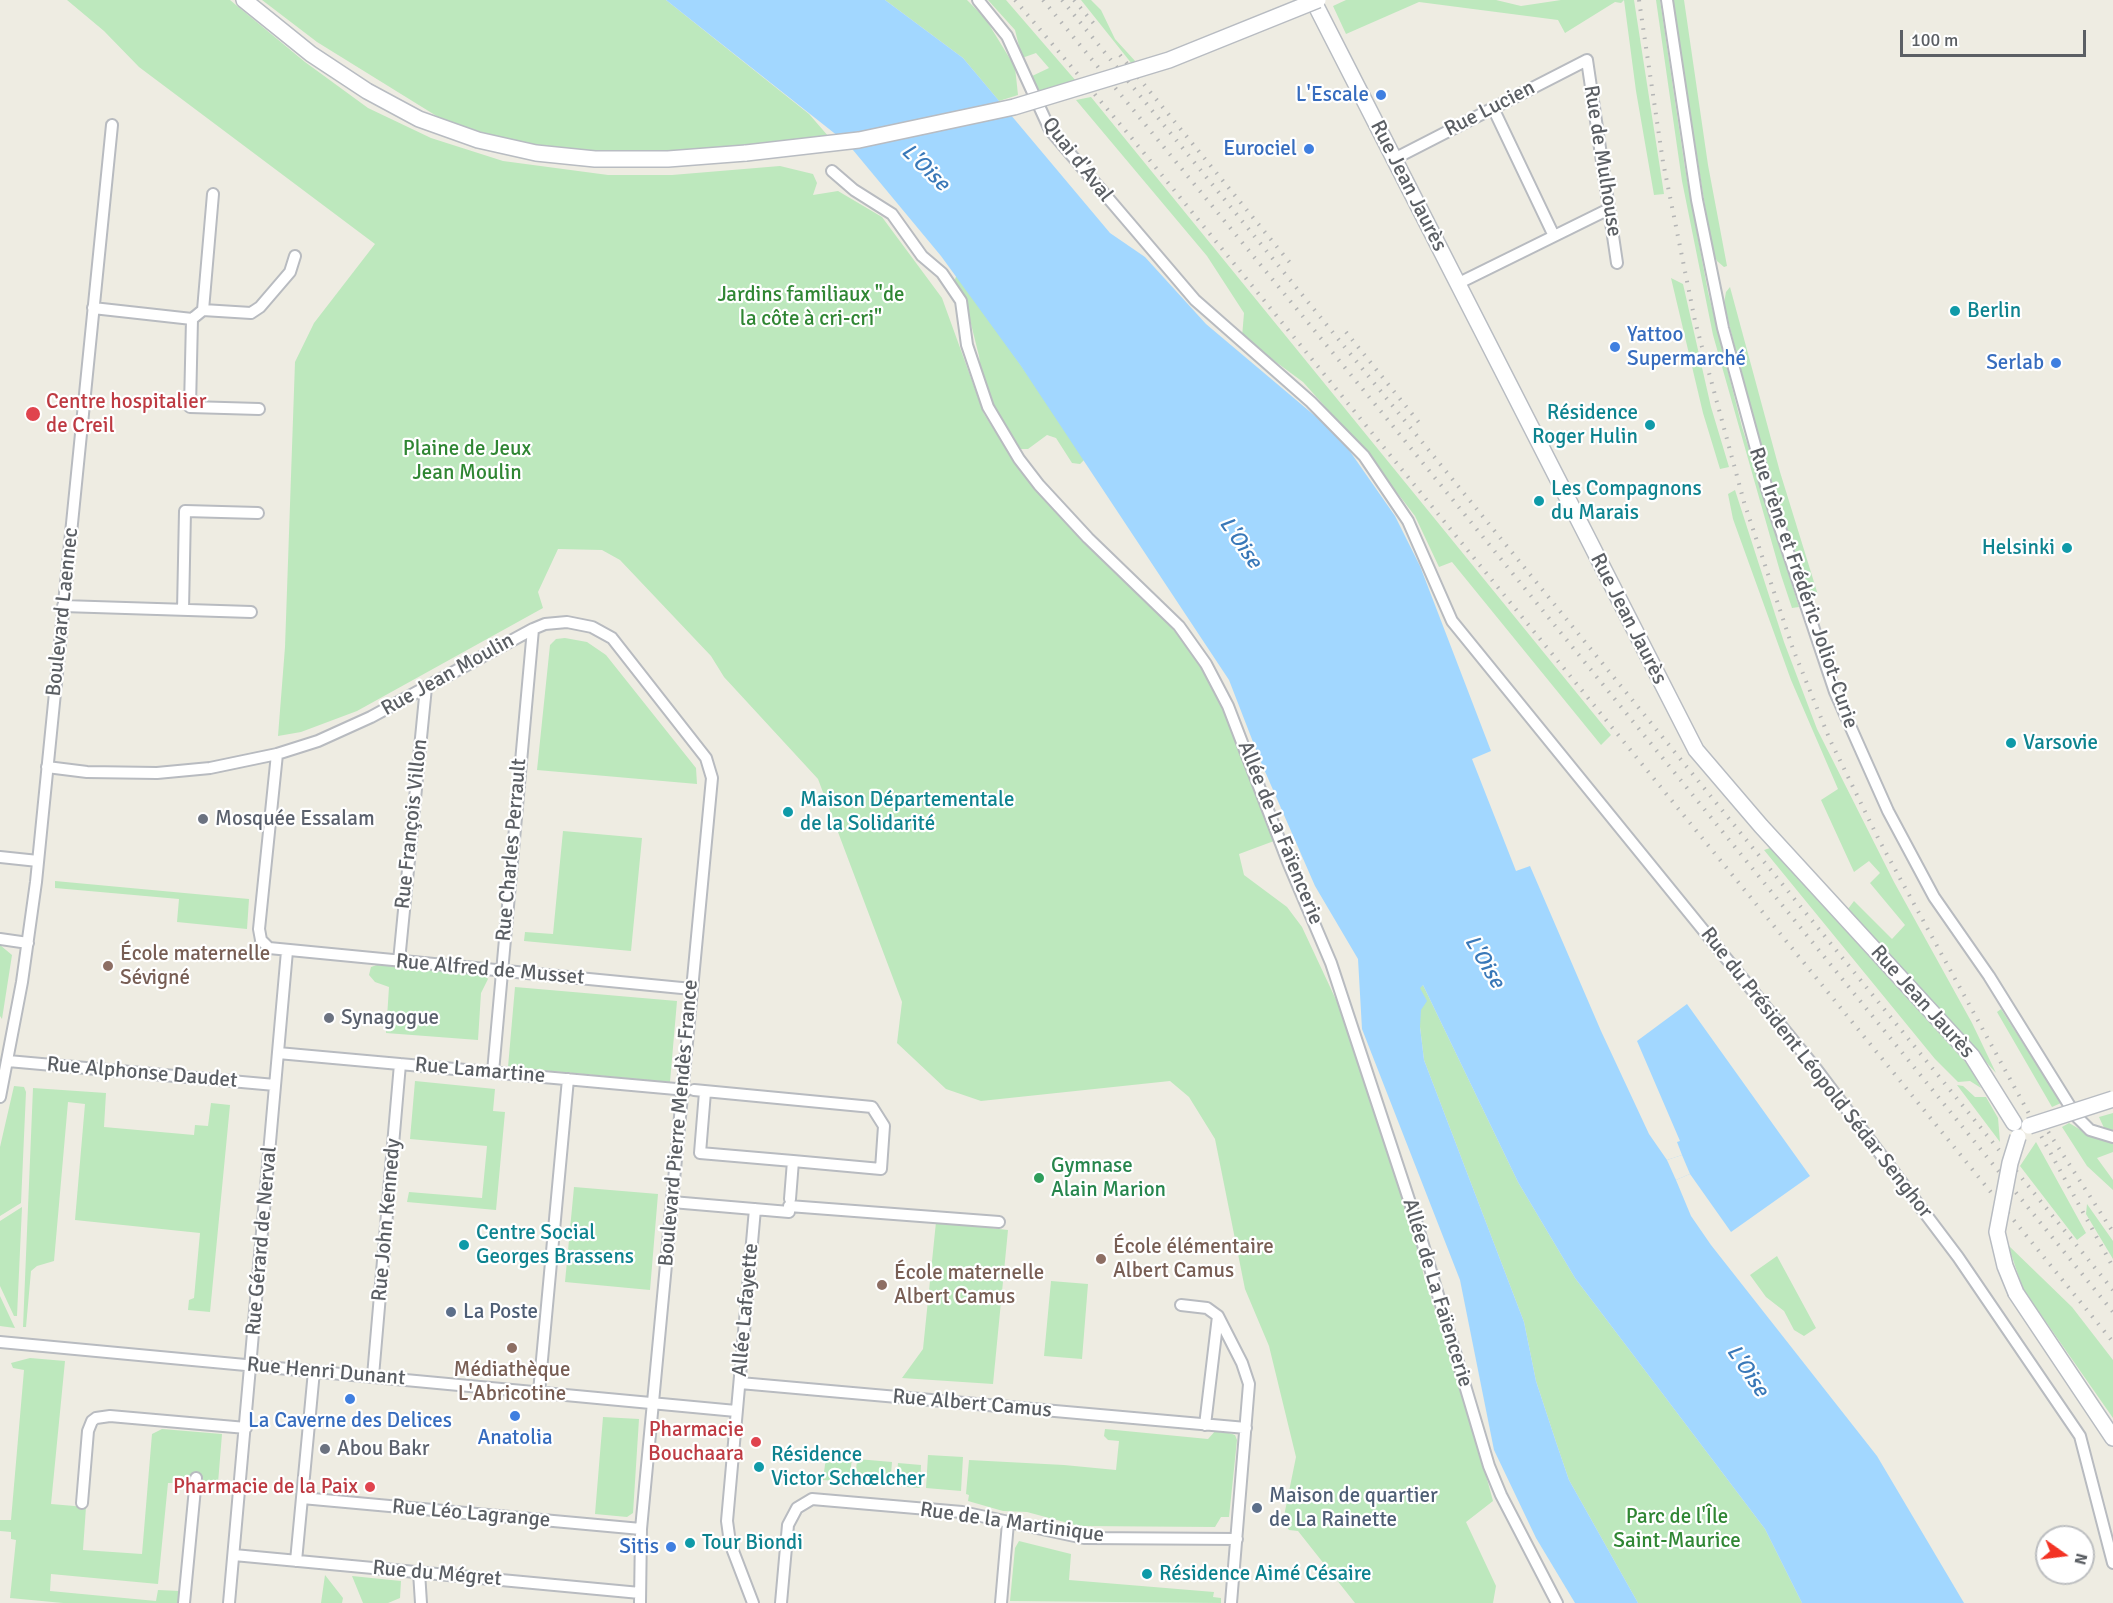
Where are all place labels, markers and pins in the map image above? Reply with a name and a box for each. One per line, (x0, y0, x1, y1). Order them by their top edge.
place label: L'Escale (1296, 82, 1369, 108)
marker: L'Escale (1374, 88, 1388, 102)
place label: Eurociel (1223, 136, 1297, 162)
marker: Eurociel (1302, 142, 1316, 156)
place label: Berlin (1967, 298, 2021, 324)
marker: Berlin (1948, 304, 1962, 318)
place label: Yattoo Supermarché (1627, 322, 1746, 372)
marker: Yattoo Supermarché (1608, 340, 1622, 354)
place label: Serlab (1986, 350, 2044, 376)
marker: Serlab (2049, 356, 2063, 370)
place label: Centre hospitalier de Creil (46, 389, 207, 439)
place label: Résidence Roger Hulin (1532, 400, 1638, 450)
marker: Centre hospitalier de Creil (24, 405, 42, 423)
marker: Résidence Roger Hulin (1643, 418, 1657, 432)
place label: Les Compagnons du Marais (1551, 476, 1702, 526)
marker: Les Compagnons du Marais (1532, 494, 1546, 508)
place label: Helsinki (1982, 535, 2055, 561)
marker: Helsinki (2060, 541, 2074, 555)
place label: Varsovie (2023, 730, 2098, 756)
marker: Varsovie (2004, 736, 2018, 750)
place label: Maison Départementale de la Solidarité (800, 787, 1014, 837)
marker: Maison Départementale de la Solidarité (781, 805, 795, 819)
place label: Mosquée Essalam (215, 806, 375, 832)
marker: Mosquée Essalam (196, 812, 210, 826)
place label: École maternelle Sévigné (120, 941, 270, 991)
marker: École maternelle Sévigné (101, 959, 115, 973)
place label: Synagogue (341, 1005, 439, 1031)
marker: Synagogue (322, 1011, 336, 1025)
place label: Gymnase Alain Marion (1051, 1153, 1166, 1203)
marker: Gymnase Alain Marion (1032, 1171, 1046, 1185)
place label: Centre Social Georges Brassens (476, 1220, 634, 1270)
place label: École élémentaire Albert Camus (1113, 1234, 1274, 1284)
marker: Centre Social Georges Brassens (457, 1238, 471, 1252)
marker: École élémentaire Albert Camus (1094, 1252, 1108, 1266)
place label: École maternelle Albert Camus (894, 1260, 1044, 1310)
marker: École maternelle Albert Camus (875, 1278, 889, 1292)
place label: La Poste (463, 1299, 538, 1325)
marker: La Poste (444, 1305, 458, 1319)
marker: Médiathèque L'Abricotine (505, 1341, 519, 1355)
place label: Médiathèque L'Abricotine (454, 1357, 570, 1407)
marker: La Caverne des Delices (343, 1392, 357, 1406)
place label: La Caverne des Delices (248, 1408, 452, 1434)
marker: Anatolia (508, 1409, 522, 1423)
place label: Pharmacie Bouchaara (648, 1417, 744, 1467)
place label: Anatolia (477, 1425, 553, 1451)
marker: Pharmacie Bouchaara (749, 1435, 763, 1449)
place label: Abou Bakr (337, 1436, 430, 1462)
marker: Abou Bakr (318, 1442, 332, 1456)
place label: Résidence Victor Schœlcher (771, 1442, 925, 1492)
marker: Résidence Victor Schœlcher (752, 1460, 766, 1474)
place label: Pharmacie de la Paix (173, 1474, 358, 1500)
marker: Pharmacie de la Paix (363, 1480, 377, 1494)
place label: Maison de quartier de La Rainette (1269, 1483, 1438, 1533)
marker: Maison de quartier de La Rainette (1250, 1501, 1264, 1515)
place label: Tour Biondi (702, 1530, 803, 1556)
place label: Sitis (619, 1534, 659, 1560)
marker: Tour Biondi (683, 1536, 697, 1550)
marker: Sitis (664, 1540, 678, 1554)
place label: Résidence Aimé Césaire (1159, 1561, 1372, 1587)
marker: Résidence Aimé Césaire (1140, 1567, 1154, 1581)

